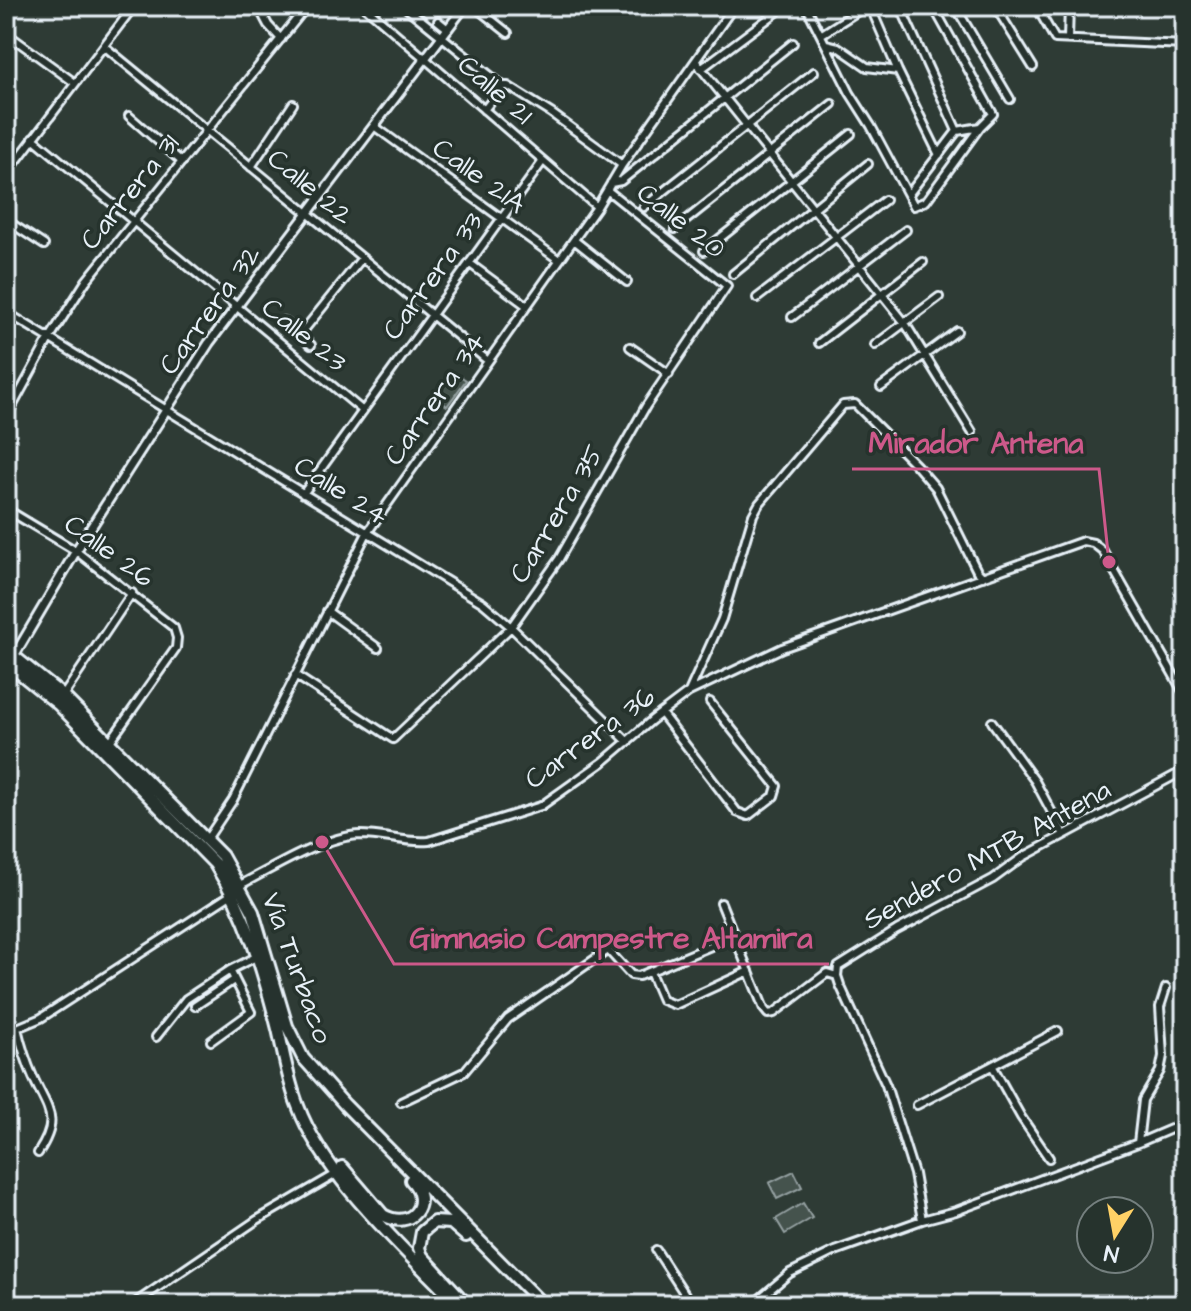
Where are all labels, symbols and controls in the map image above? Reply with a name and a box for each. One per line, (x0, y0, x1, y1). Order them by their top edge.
street label: Calle 21 (449, 46, 542, 134)
street label: Carrera 31 (71, 125, 189, 258)
street label: Calle 21A (424, 129, 534, 223)
street label: Calle 22 (259, 140, 361, 234)
street label: Calle 20 (628, 174, 734, 268)
street label: Carrera 33 (373, 204, 493, 348)
street label: Carrera 32 (150, 237, 270, 383)
street label: Calle 23 (253, 289, 355, 381)
street label: Carrera 34 (375, 325, 495, 473)
callout: Mirador Antena (852, 415, 1099, 469)
text: Mirador Antena (869, 423, 1084, 465)
street label: Carrera 35 (500, 437, 614, 591)
street label: Calle 24 (286, 447, 396, 535)
street label: Calle 26 (56, 505, 162, 597)
street label: Carrera 36 (517, 677, 663, 799)
street label: Sendero MTB Antena (856, 771, 1118, 939)
street label: Vía Turbaco (252, 887, 342, 1049)
callout: Gimnasio Campestre Altamira (394, 910, 829, 964)
text: Gimnasio Campestre Altamira (409, 918, 813, 961)
north arrow (1075, 1195, 1155, 1275)
text: N (1102, 1237, 1121, 1270)

